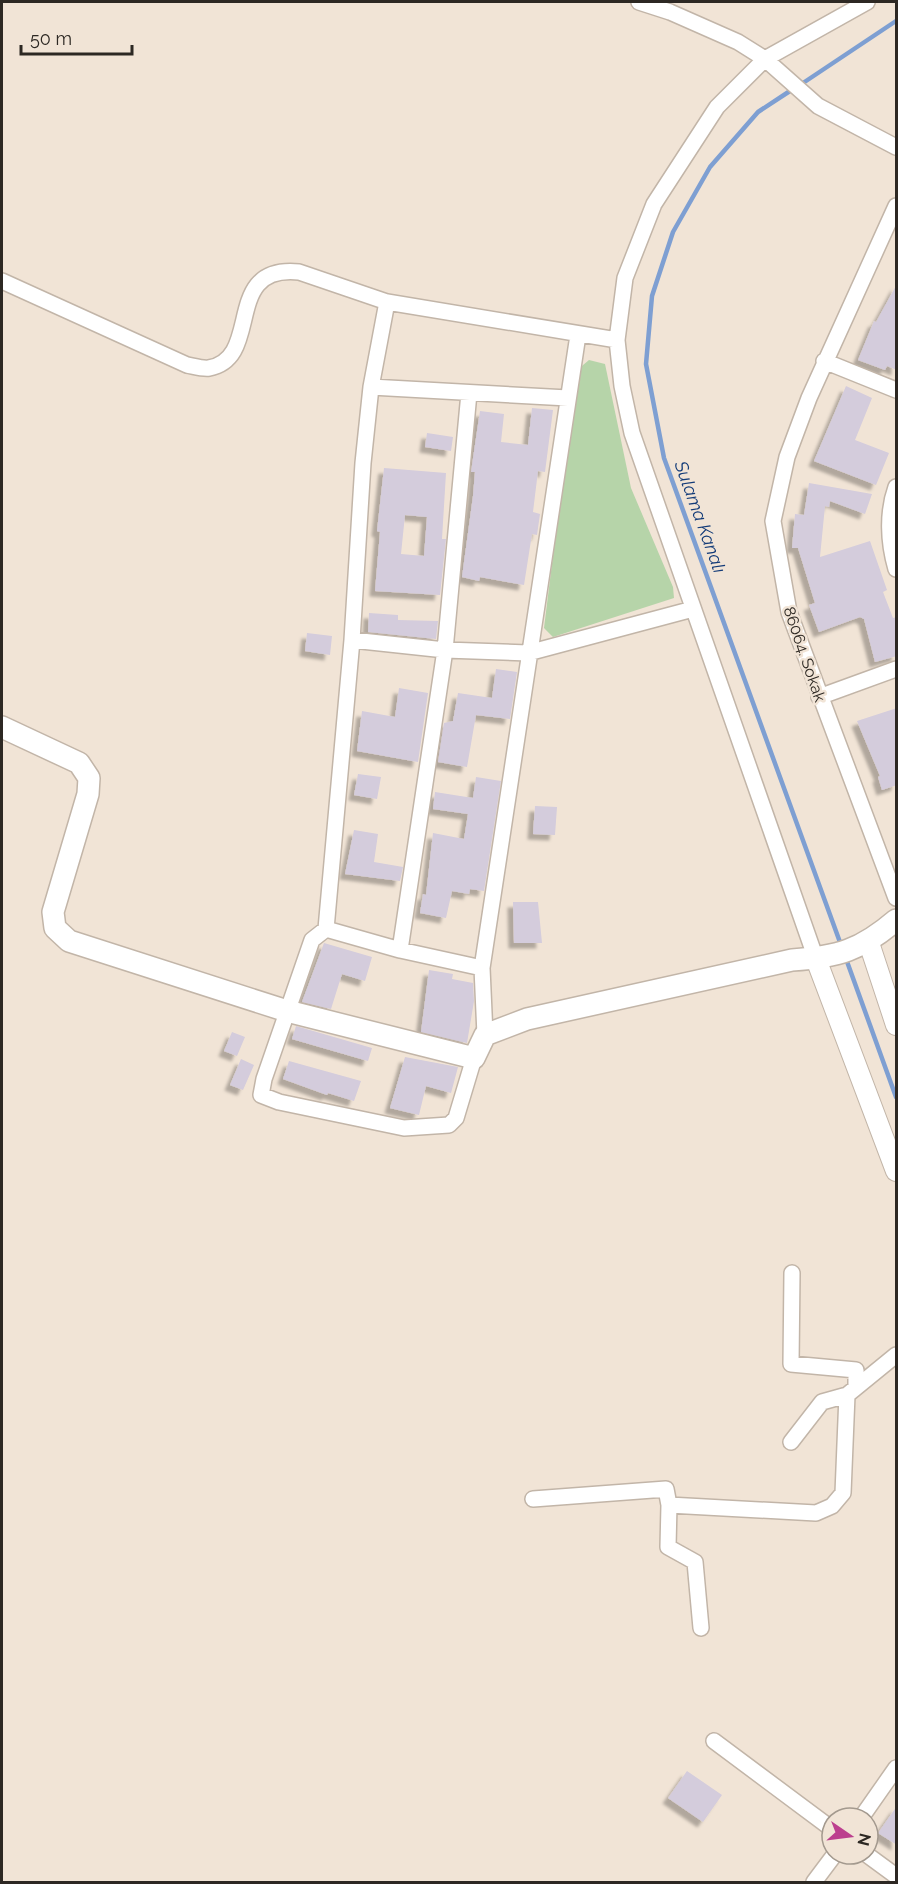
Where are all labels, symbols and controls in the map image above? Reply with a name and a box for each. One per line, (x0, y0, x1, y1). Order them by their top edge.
scale bar (21, 18, 132, 56)
text: 50 m (30, 28, 72, 49)
water label: Sulama Kanalı (670, 457, 731, 576)
street label: 86064. Sokak (779, 604, 830, 705)
north arrow (820, 1806, 880, 1866)
text: N (853, 1831, 875, 1848)

